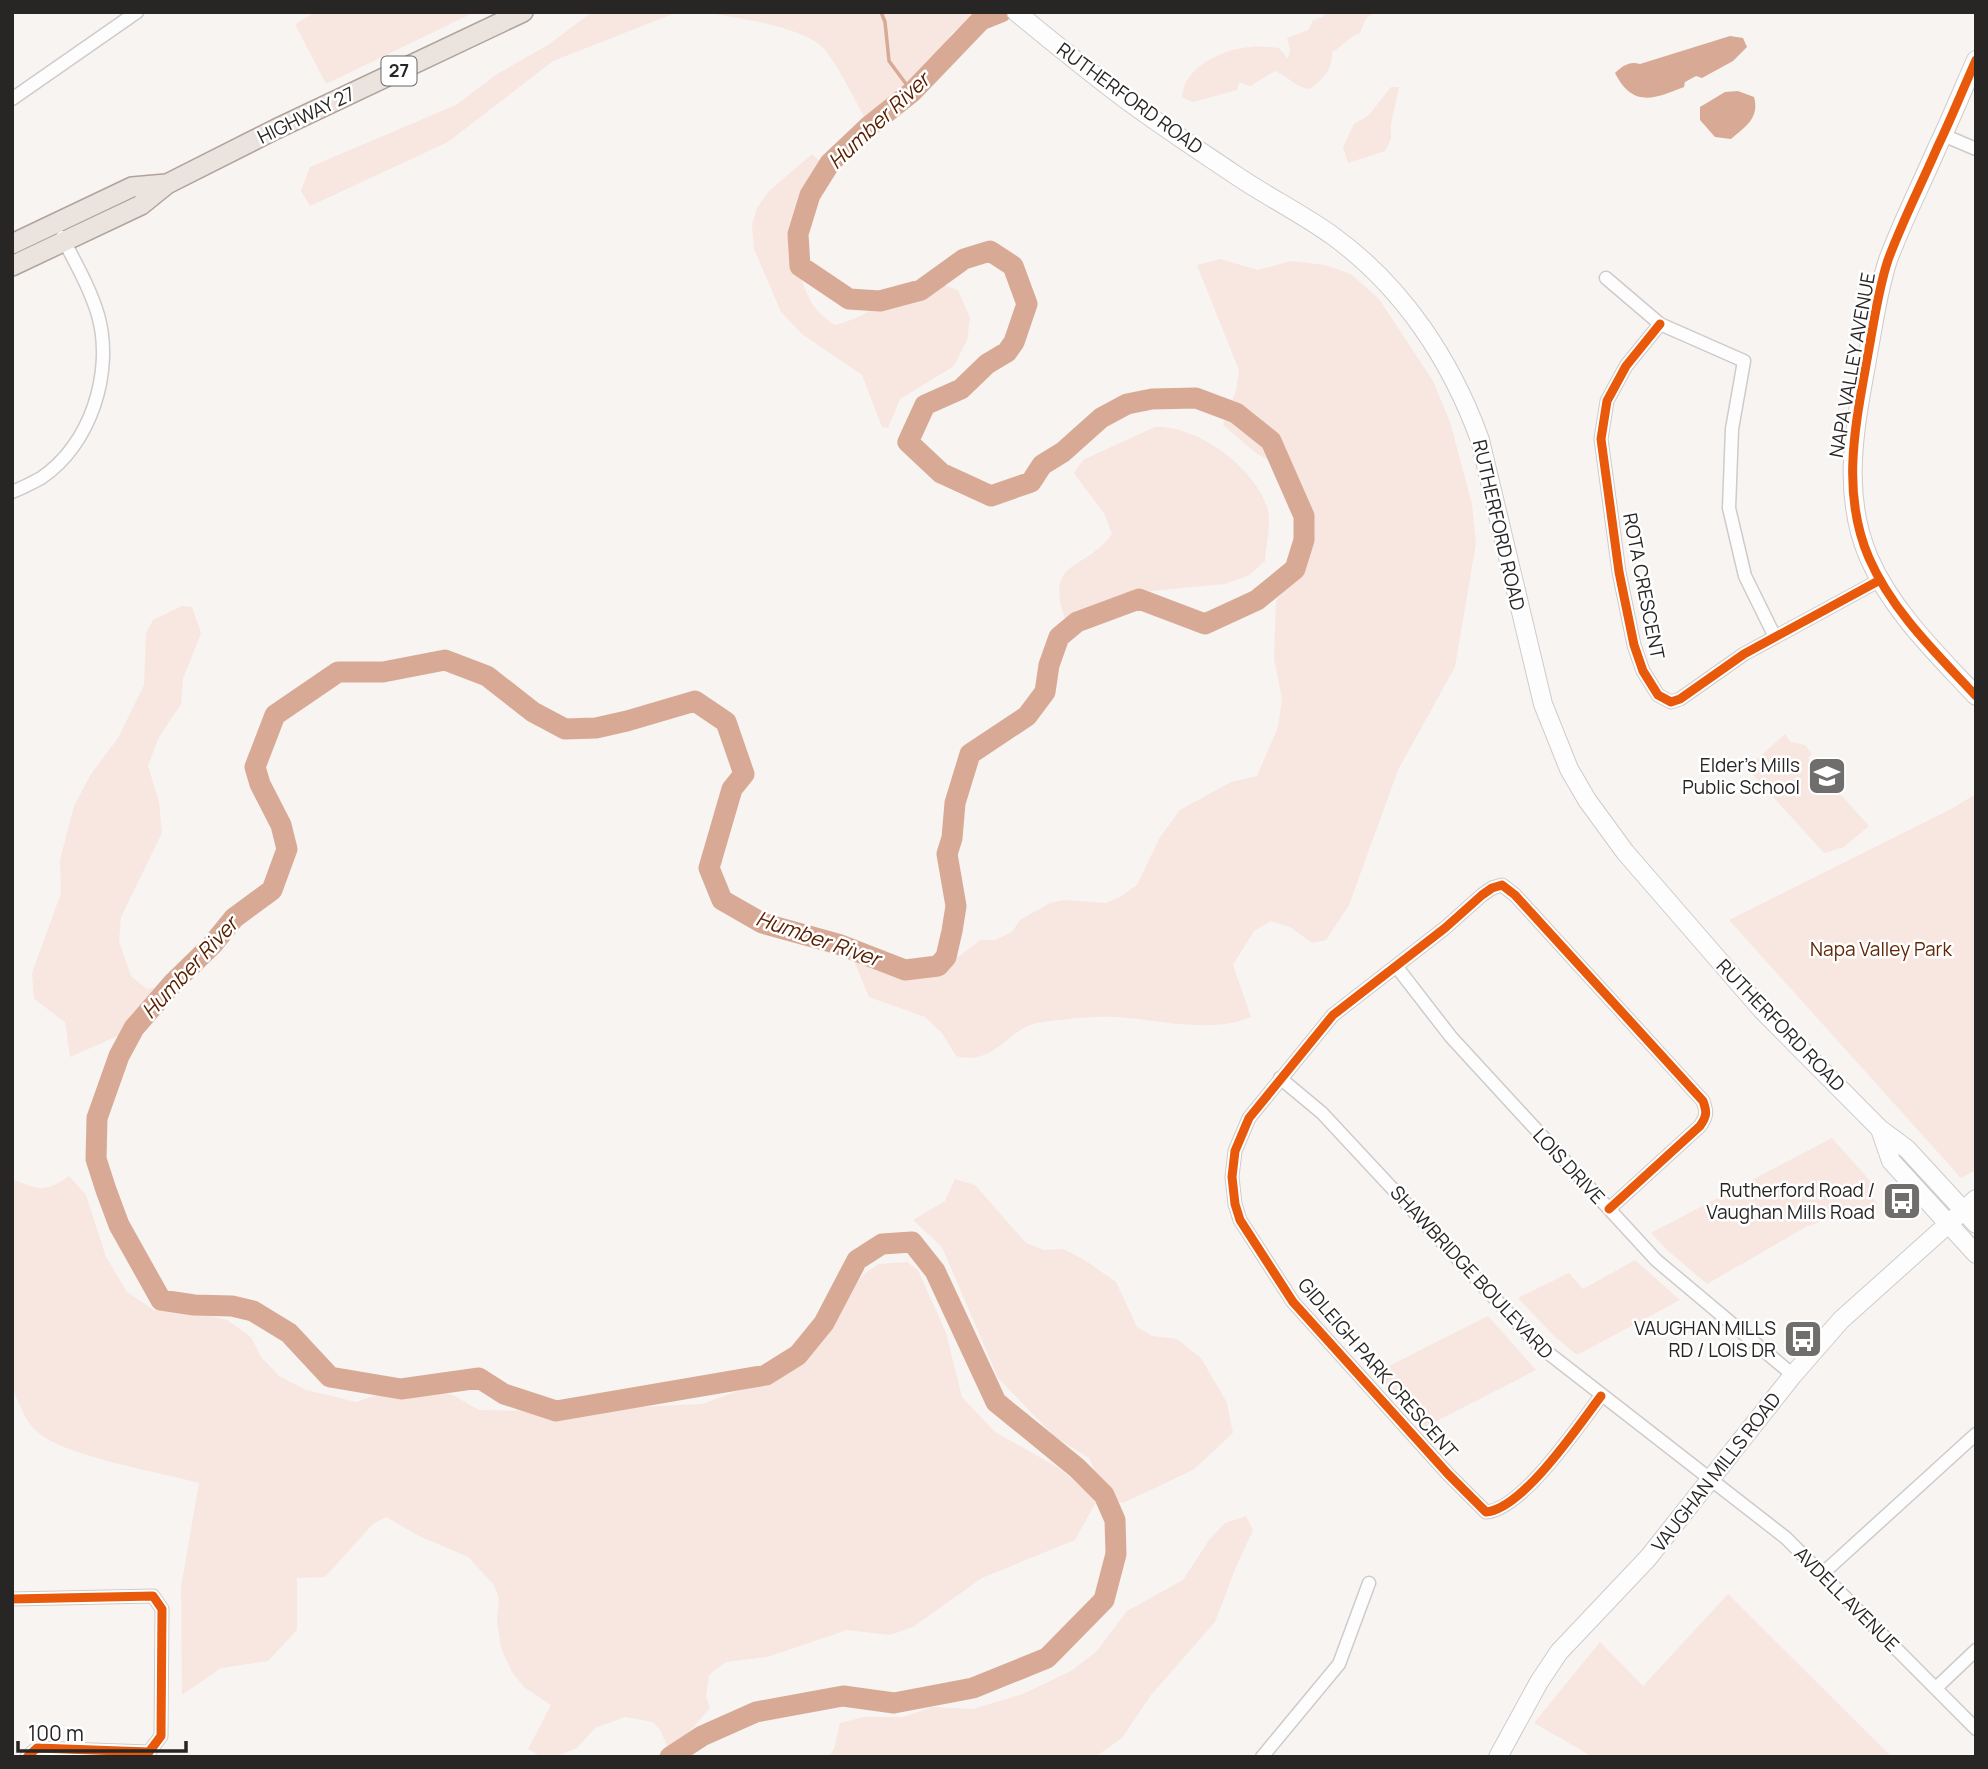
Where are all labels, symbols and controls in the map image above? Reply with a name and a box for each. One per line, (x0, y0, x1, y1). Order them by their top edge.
street label: RUTHERFORD ROAD (1052, 36, 1208, 160)
road number: 27 (382, 56, 416, 86)
water label: Humber River (821, 64, 937, 175)
street label: HIGHWAY 27 (253, 80, 359, 150)
street label: NAPA VALLEY AVENUE (1823, 270, 1881, 460)
street label: RUTHERFORD ROAD (1467, 437, 1531, 613)
street label: ROTA CRESCENT (1617, 511, 1671, 662)
place label: Elder's Mills Public School (1682, 752, 1800, 800)
school or university icon: Elder's Mills Public School (1806, 755, 1848, 797)
water label: Humber River (753, 904, 886, 973)
water label: Humber River (135, 909, 245, 1024)
park label: Napa Valley Park (1810, 936, 1952, 962)
street label: RUTHERFORD ROAD (1711, 953, 1851, 1097)
street label: LOIS DRIVE (1527, 1123, 1611, 1209)
place label: Rutherford Road / Vaughan Mills Road (1706, 1177, 1875, 1225)
street label: SHAWBRIDGE BOULEVARD (1385, 1180, 1559, 1364)
bus stop icon: Rutherford Road / Vaughan Mills Road (1881, 1180, 1923, 1222)
street label: GIDLEIGH PARK CRESCENT (1292, 1272, 1464, 1464)
place label: VAUGHAN MILLS RD / LOIS DR (1634, 1315, 1776, 1363)
bus stop icon: VAUGHAN MILLS RD / LOIS DR (1782, 1318, 1824, 1360)
street label: VAUGHAN MILLS ROAD (1645, 1387, 1787, 1557)
street label: AVDELL AVENUE (1789, 1541, 1905, 1657)
scale bar (18, 1710, 186, 1754)
text: 100 m (28, 1719, 84, 1747)

